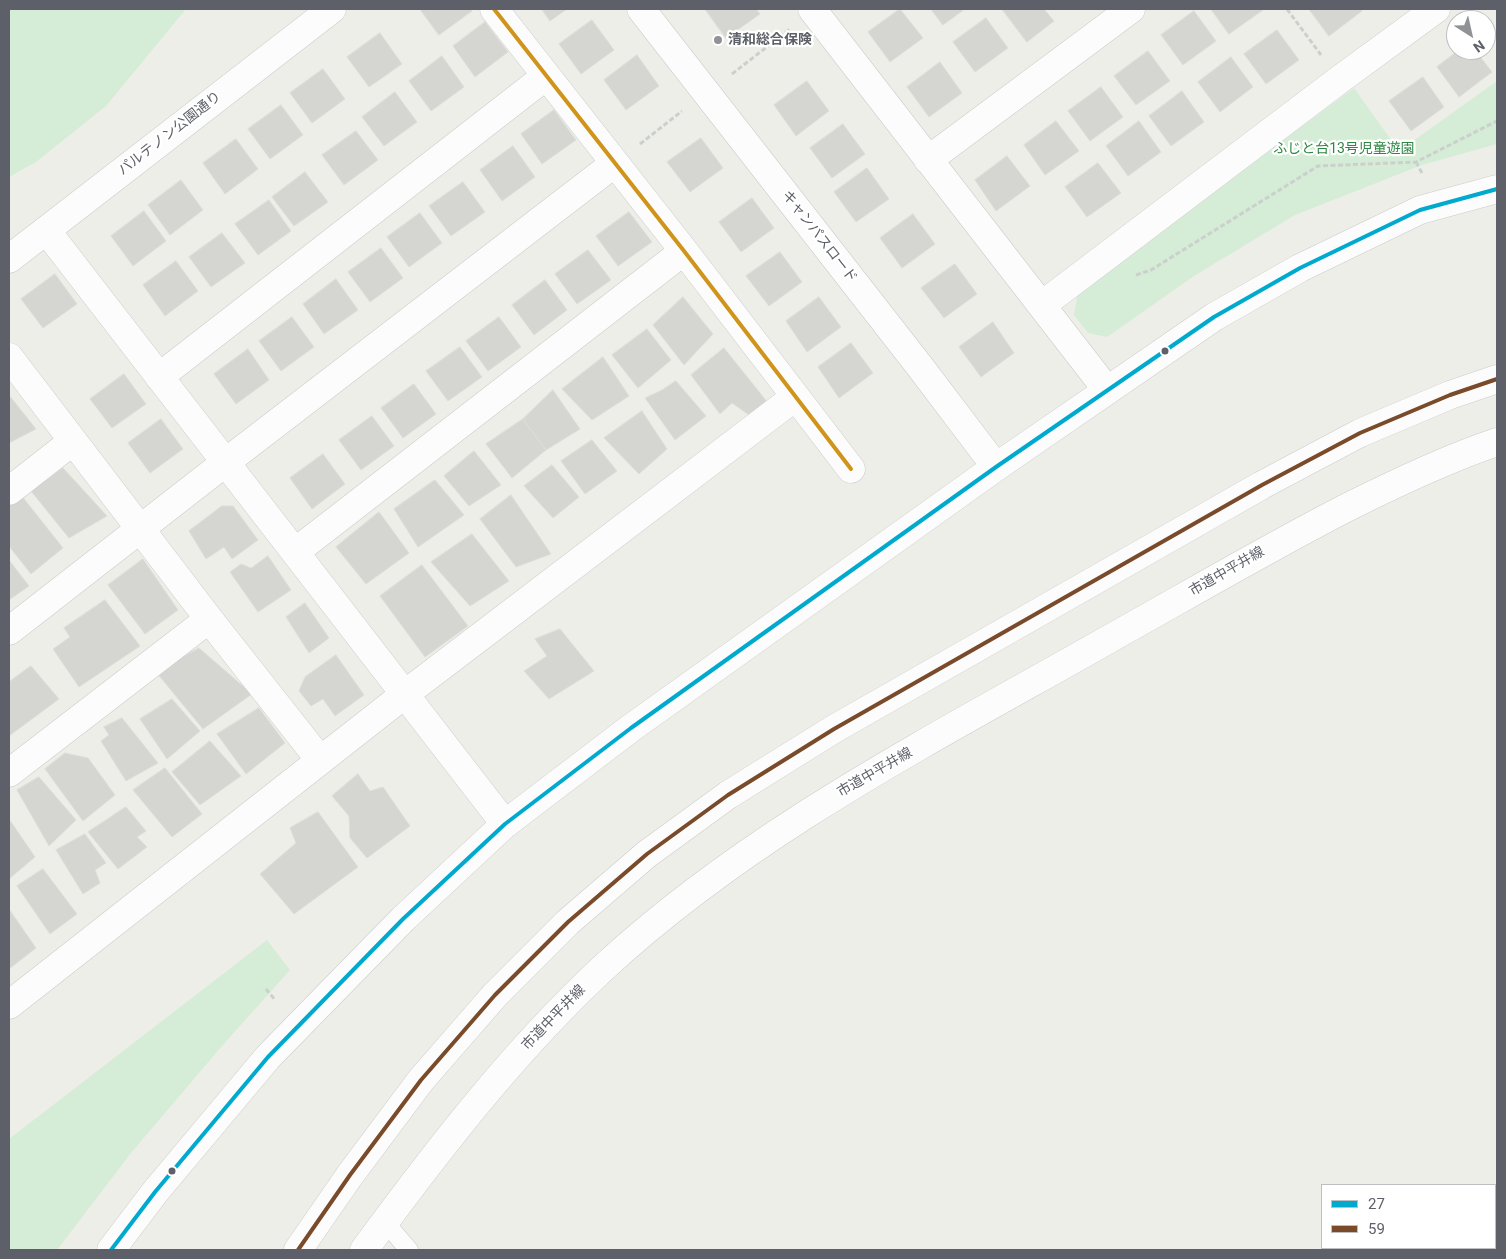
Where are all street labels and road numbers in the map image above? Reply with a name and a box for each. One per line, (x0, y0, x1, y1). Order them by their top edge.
street label: パルテノン公園通り (115, 89, 225, 179)
street label: キャンパスロード (778, 188, 860, 286)
street label: 市道中平井線 (1186, 544, 1268, 600)
street label: 市道中平井線 (834, 745, 916, 801)
street label: 市道中平井線 (519, 982, 589, 1054)

